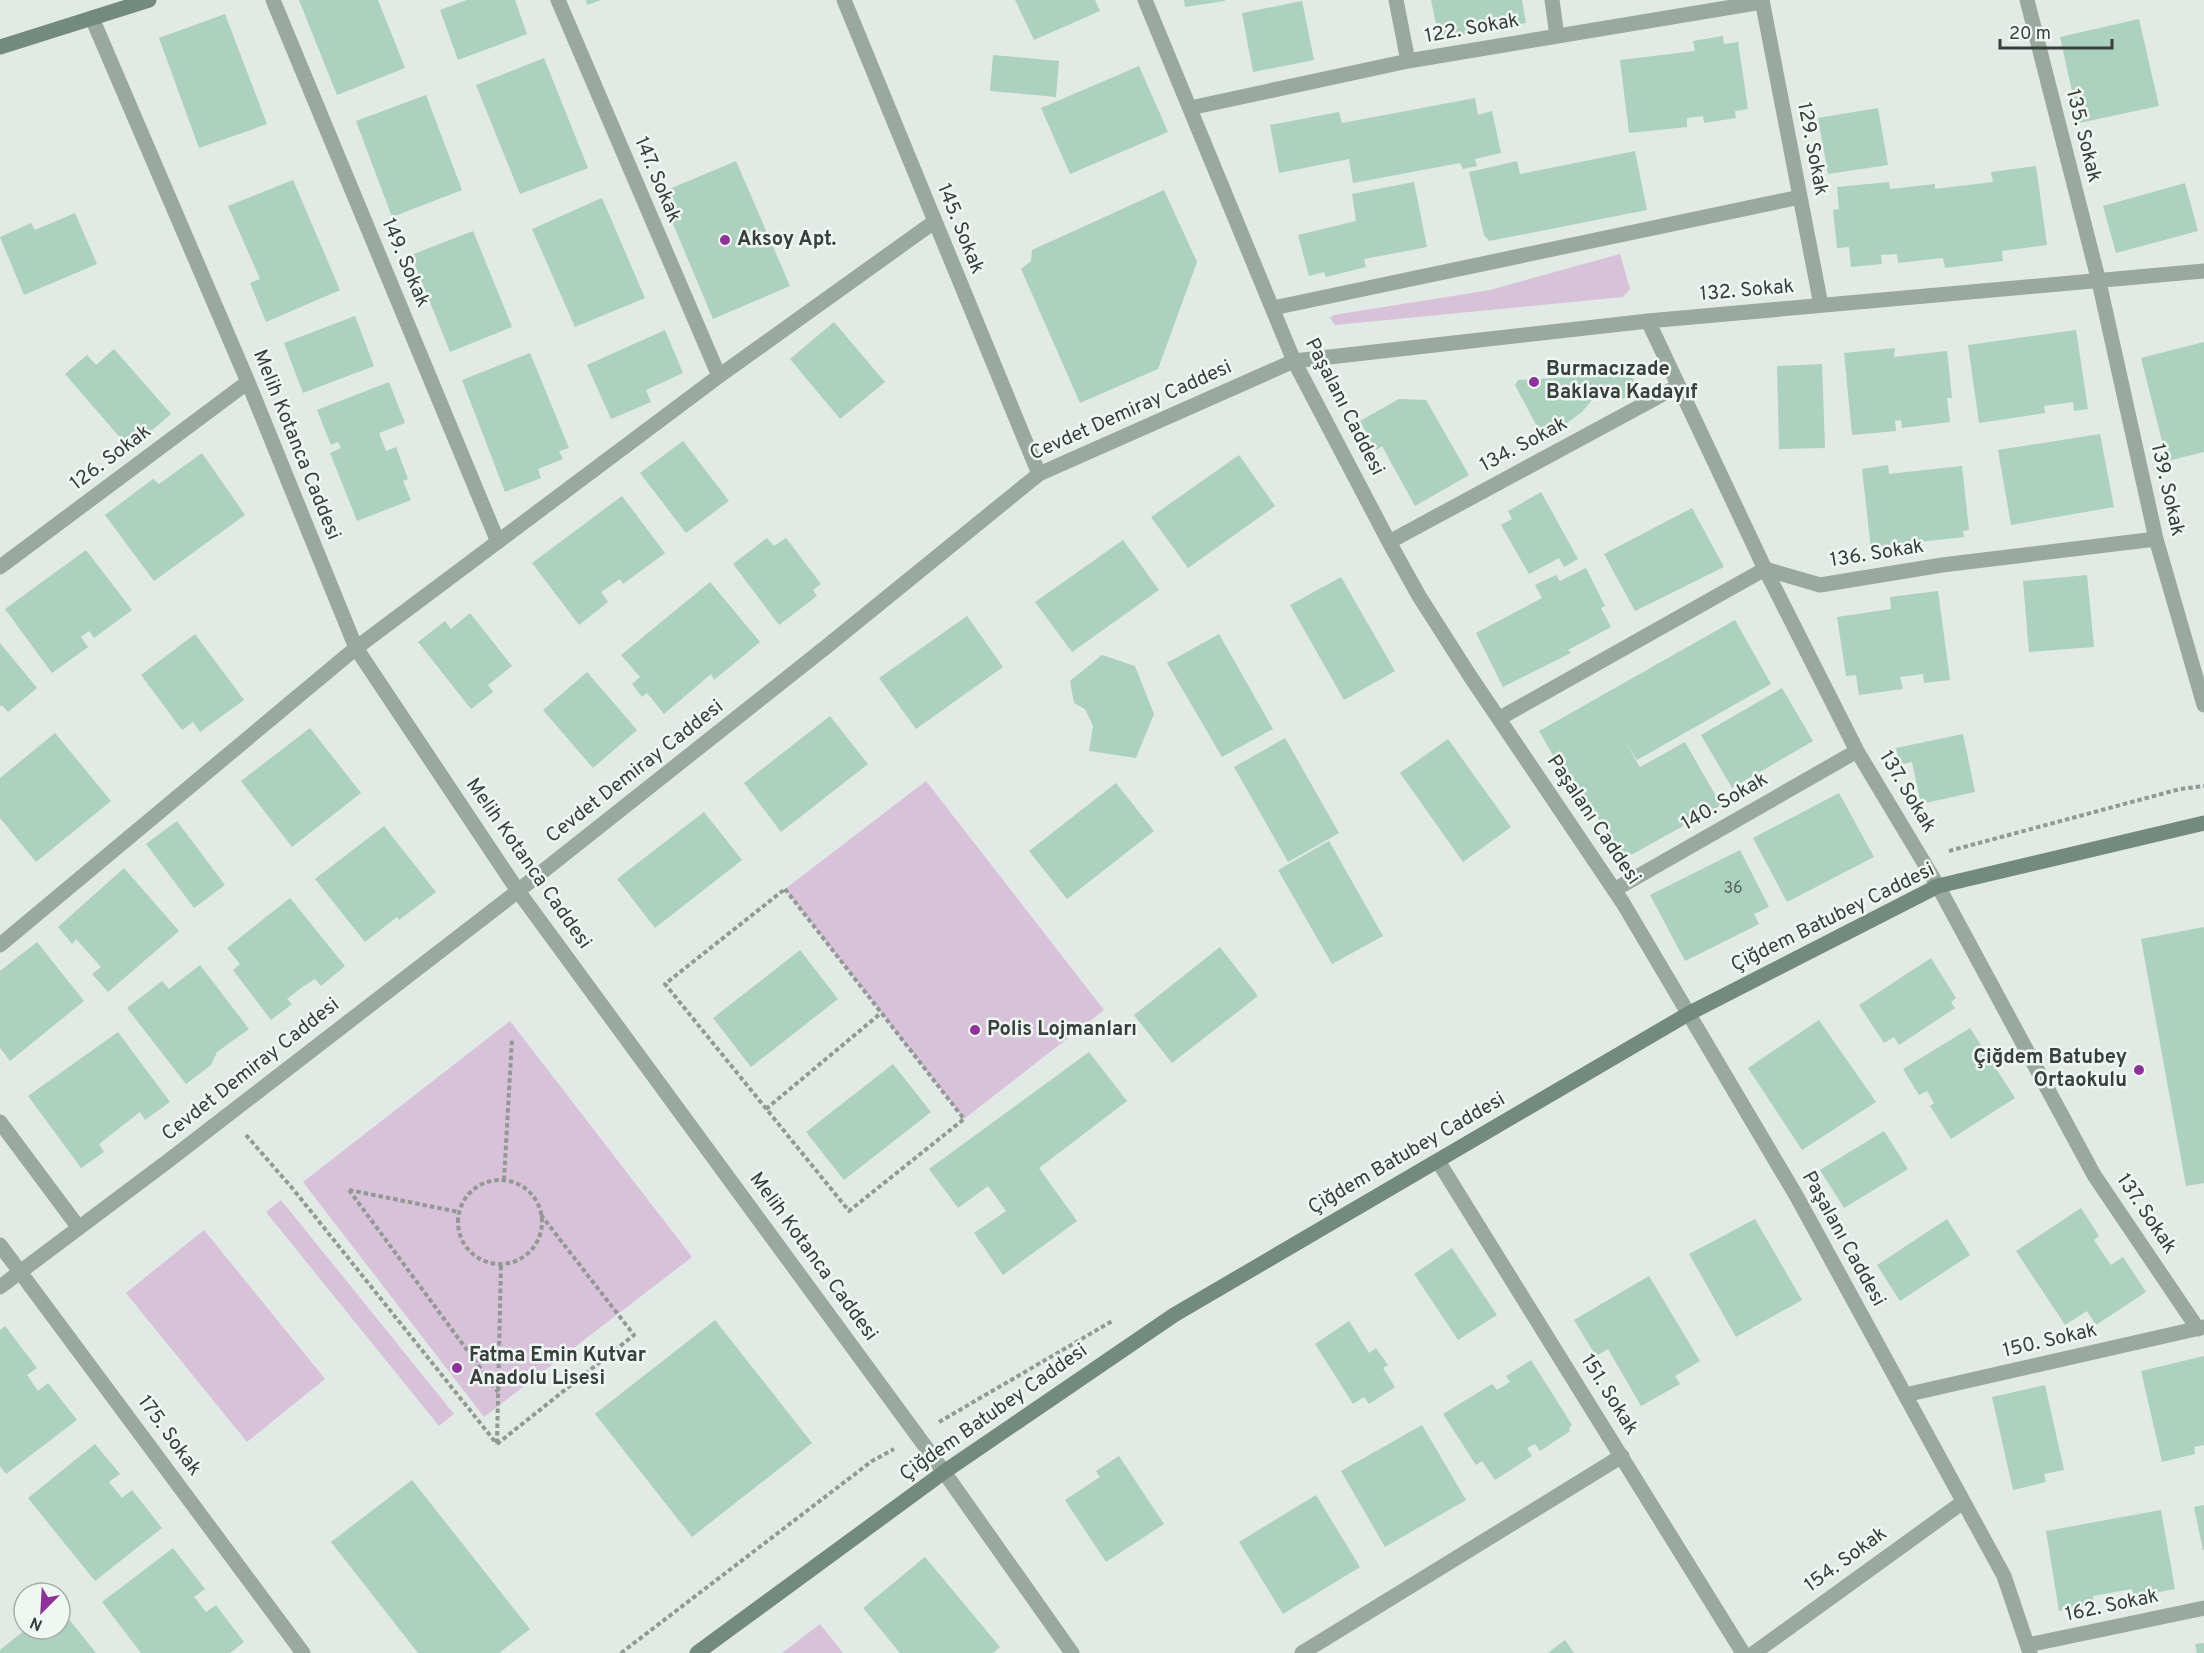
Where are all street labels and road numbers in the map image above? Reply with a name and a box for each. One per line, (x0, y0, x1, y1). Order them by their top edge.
street label: 122. Sokak (1423, 8, 1521, 50)
street label: 135. Sokak (2059, 87, 2107, 185)
street label: 129. Sokak (1790, 100, 1834, 198)
street label: 147. Sokak (627, 133, 687, 227)
street label: 145. Sokak (930, 180, 990, 278)
street label: 149. Sokak (375, 214, 435, 312)
street label: 132. Sokak (1699, 274, 1795, 308)
street label: Paşalanı Caddesi (1298, 334, 1390, 480)
street label: Melih Kotanca Caddesi (246, 346, 346, 544)
street label: Cevdet Demiray Caddesi (1026, 355, 1236, 467)
street label: 134. Sokak (1476, 411, 1572, 479)
street label: 126. Sokak (65, 419, 157, 497)
street label: 139. Sokak (2144, 441, 2190, 539)
street label: 136. Sokak (1828, 534, 1926, 574)
street label: Cevdet Demiray Caddesi (541, 695, 729, 849)
street label: 137. Sokak (1872, 746, 1942, 838)
street label: Paşalanı Caddesi (1540, 750, 1646, 890)
street label: 140. Sokak (1677, 767, 1773, 837)
street label: Melih Kotanca Caddesi (459, 773, 597, 955)
street label: Çiğdem Batubey Caddesi (1727, 857, 1939, 979)
street label: Cevdet Demiray Caddesi (157, 993, 345, 1147)
street label: Çiğdem Batubey Caddesi (1304, 1087, 1510, 1221)
street label: Melih Kotanca Caddesi (743, 1167, 883, 1347)
street label: Paşalanı Caddesi (1795, 1167, 1891, 1311)
street label: 137. Sokak (2110, 1169, 2182, 1259)
street label: 150. Sokak (2000, 1318, 2100, 1364)
street label: Çiğdem Batubey Caddesi (895, 1338, 1093, 1488)
street label: 151. Sokak (1574, 1350, 1644, 1440)
street label: 175. Sokak (131, 1391, 207, 1481)
street label: 154. Sokak (1800, 1521, 1892, 1599)
street label: 162. Sokak (2063, 1583, 2161, 1629)

